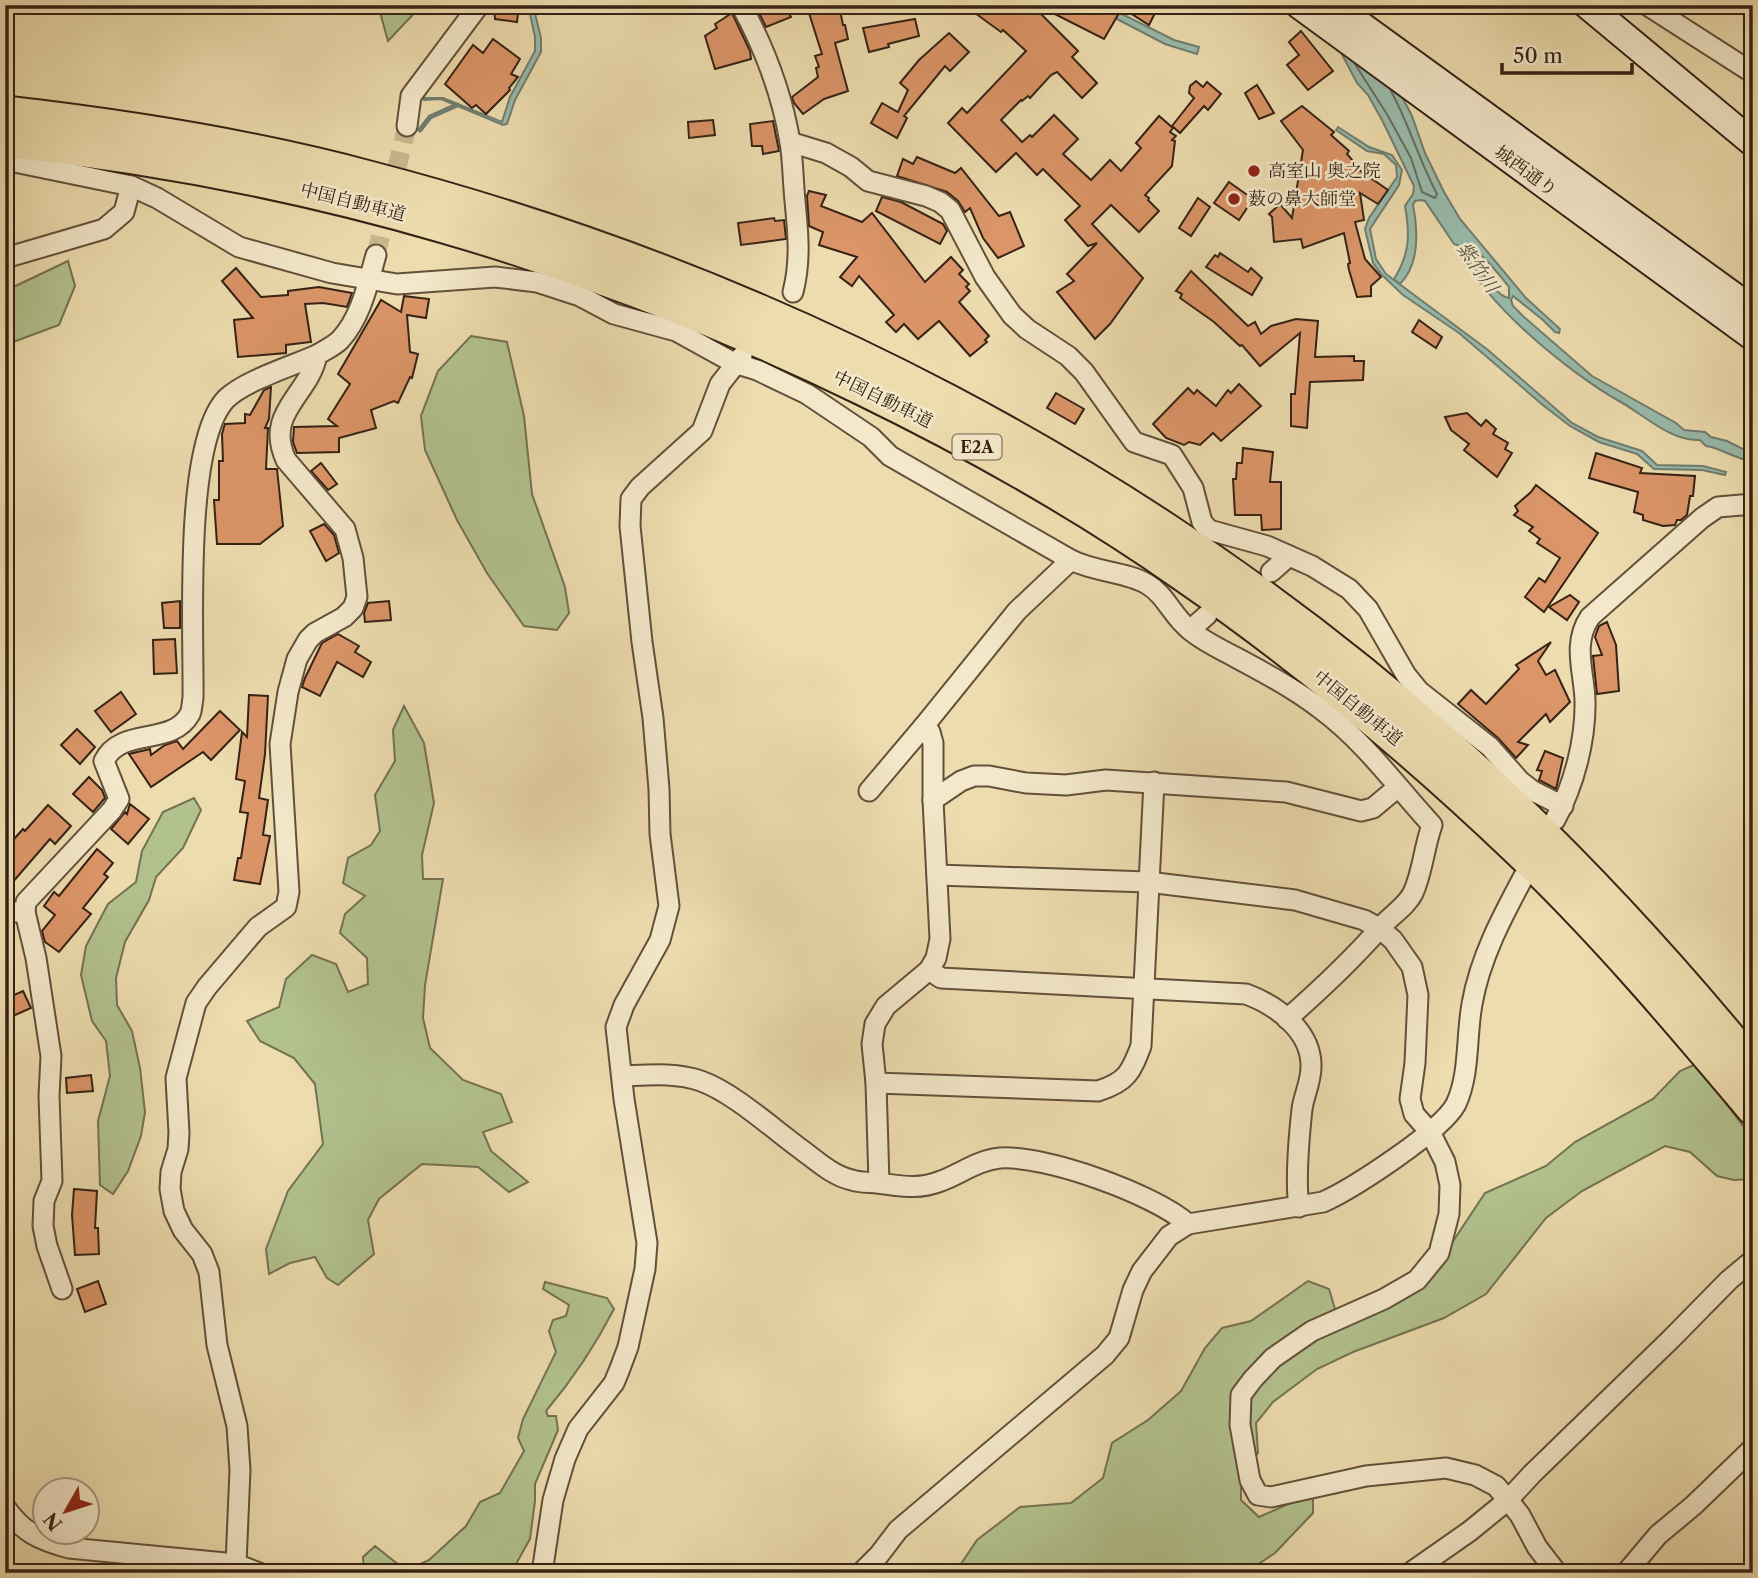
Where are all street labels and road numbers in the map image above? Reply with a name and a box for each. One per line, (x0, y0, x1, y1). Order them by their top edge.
street label: 城西通り (1490, 141, 1562, 201)
street label: 中国自動車道 (298, 178, 408, 226)
street label: 中国自動車道 (830, 365, 936, 433)
road number: E2A (953, 434, 1002, 460)
street label: 中国自動車道 (1309, 665, 1407, 751)

